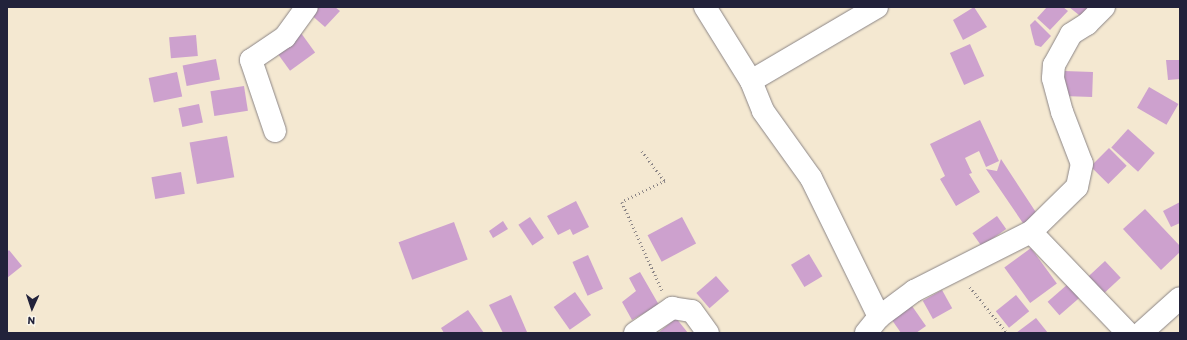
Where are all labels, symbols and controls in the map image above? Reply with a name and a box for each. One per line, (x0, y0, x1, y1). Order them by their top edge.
north arrow (12, 288, 52, 328)
text: N (27, 314, 35, 327)

